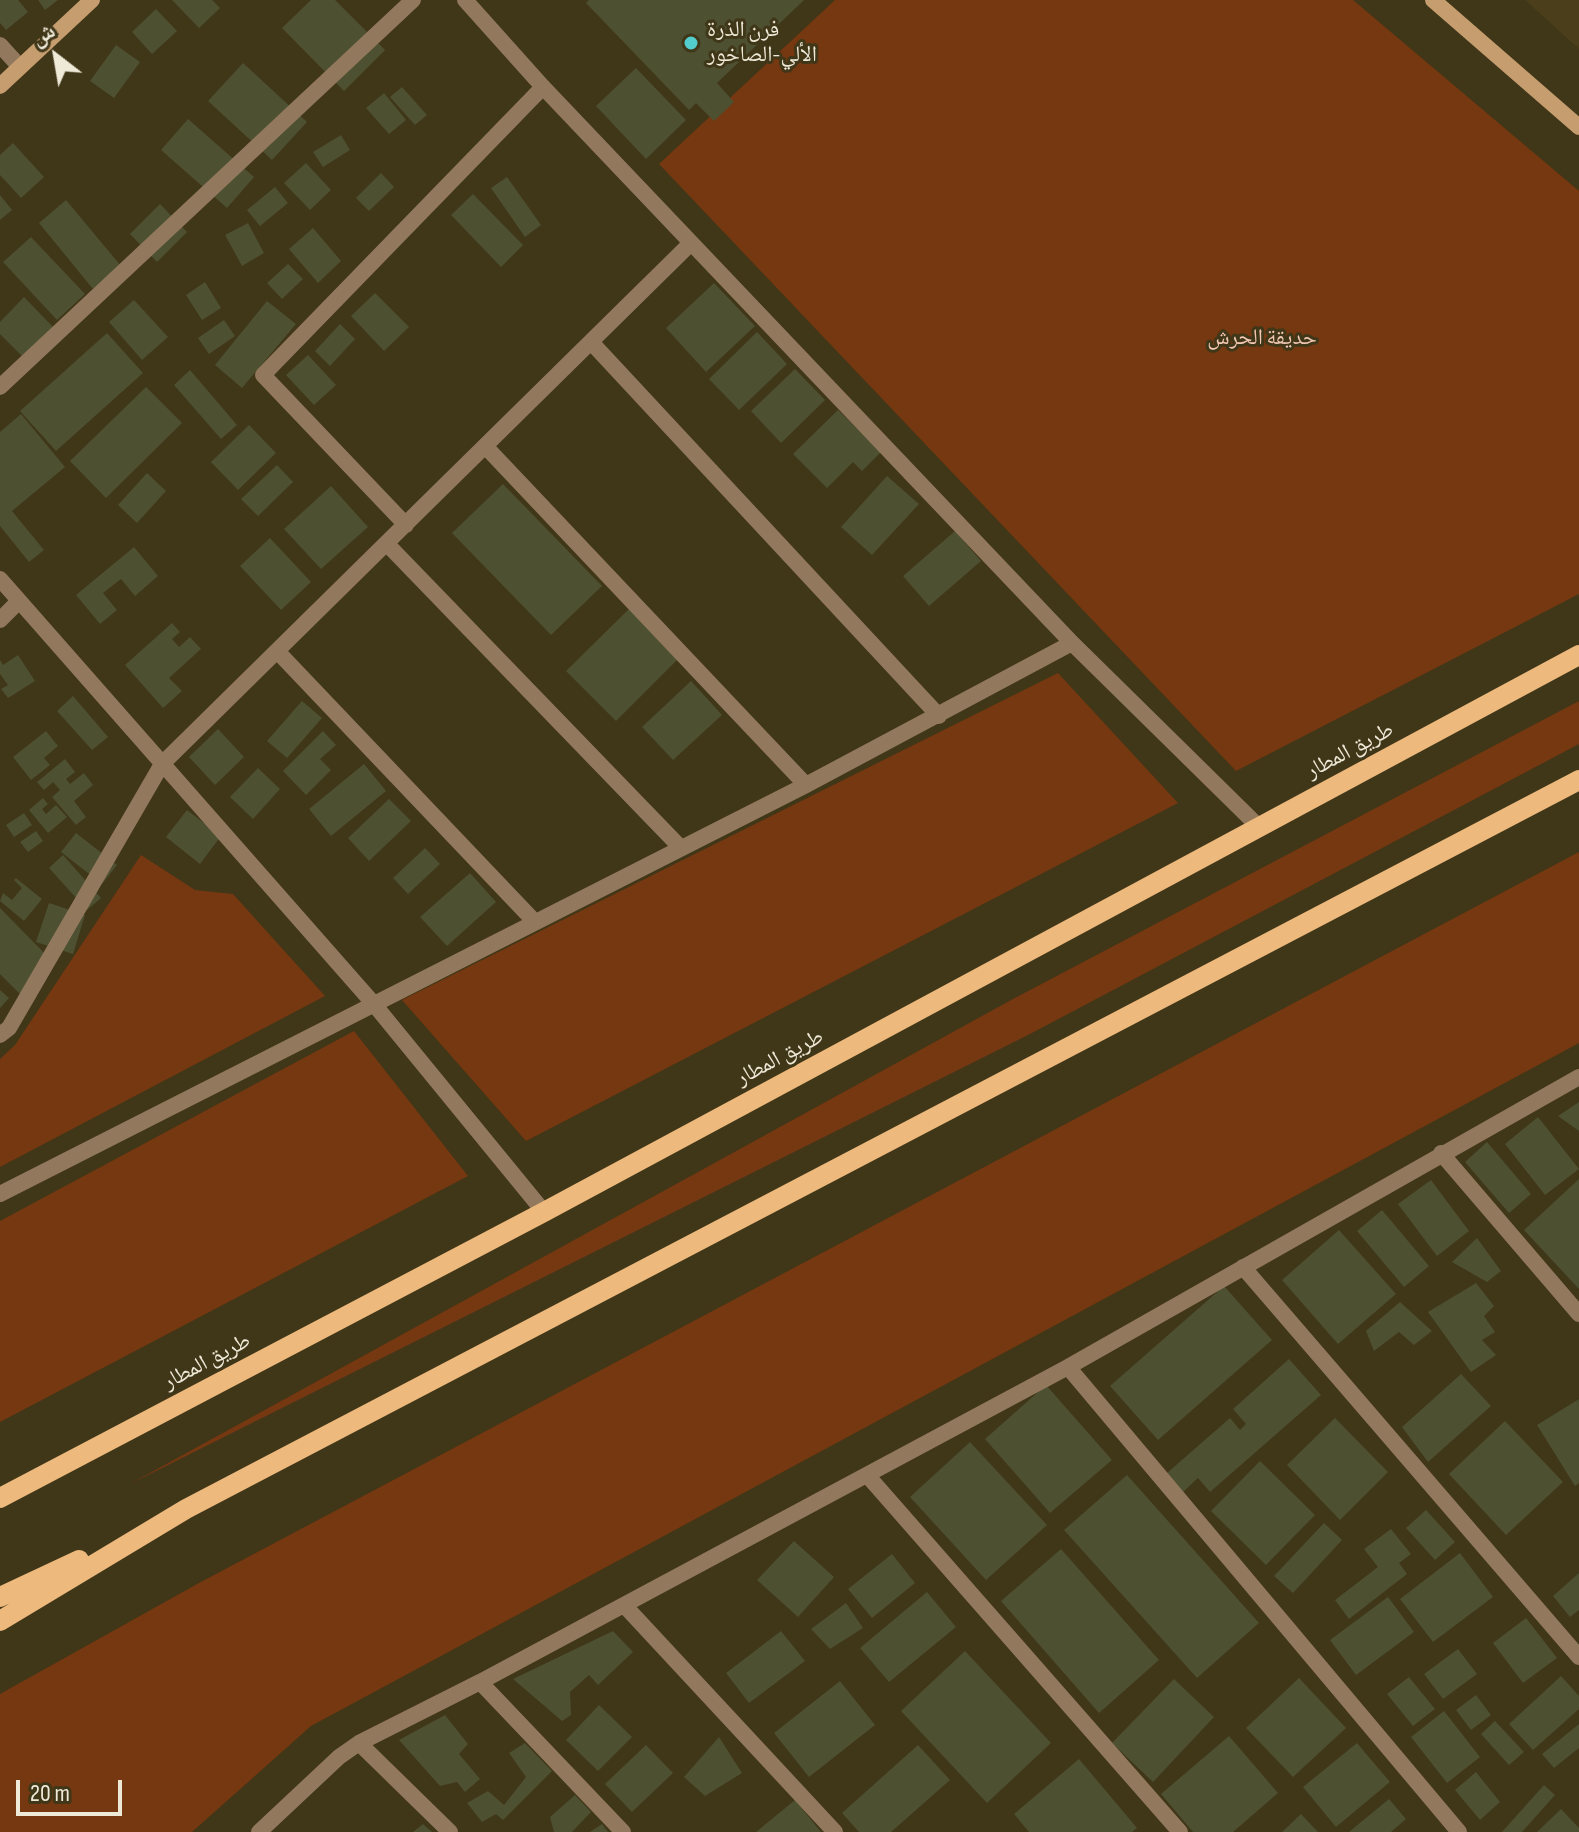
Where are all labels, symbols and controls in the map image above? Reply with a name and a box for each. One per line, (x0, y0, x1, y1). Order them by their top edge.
north arrow (16, 16, 96, 96)
text: ش (26, 17, 60, 53)
place label: فرن الذرة الألي-الصاخور (707, 17, 817, 68)
marker: فرن الذرة الألي-الصاخور (682, 34, 700, 52)
park label: حديقة الحرش (1207, 325, 1317, 351)
street label: طريق المطار (1302, 717, 1398, 785)
street label: طريق المطار (732, 1024, 828, 1092)
street label: طريق المطار (159, 1328, 255, 1396)
scale bar (20, 1764, 126, 1814)
text: 20 m (30, 1779, 70, 1808)

